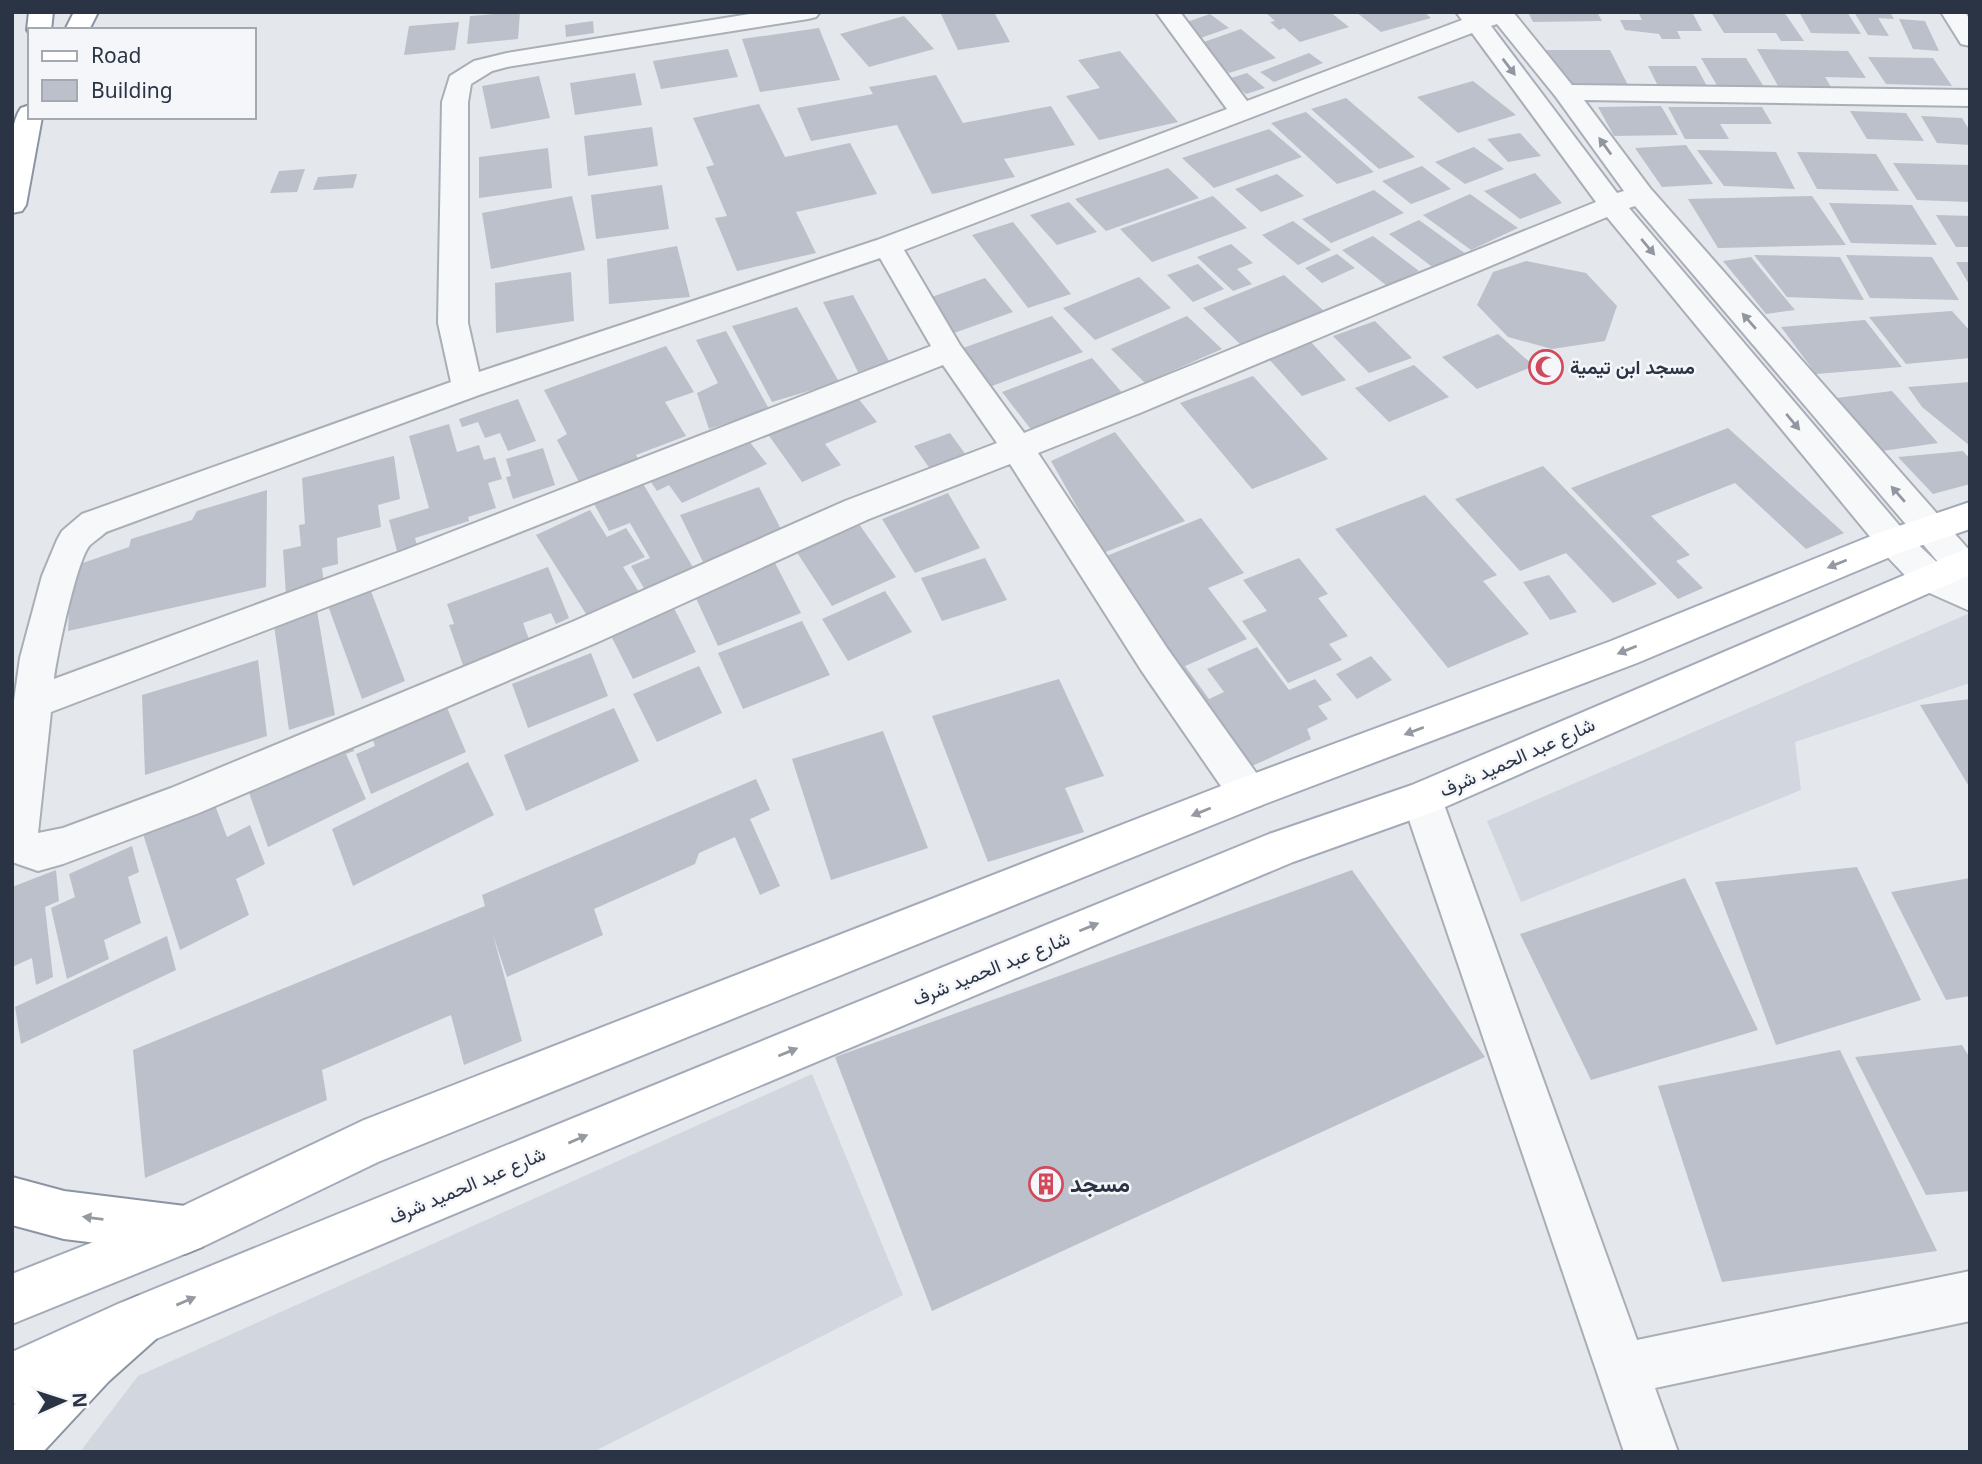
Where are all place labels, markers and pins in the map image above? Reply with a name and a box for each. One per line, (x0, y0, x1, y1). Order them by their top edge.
mosque icon: مسجد ابن تيمية (1527, 348, 1565, 386)
place label: مسجد ابن تيمية (1570, 354, 1695, 380)
building icon: مسجد (1027, 1165, 1065, 1203)
place label: مسجد (1070, 1167, 1130, 1199)

